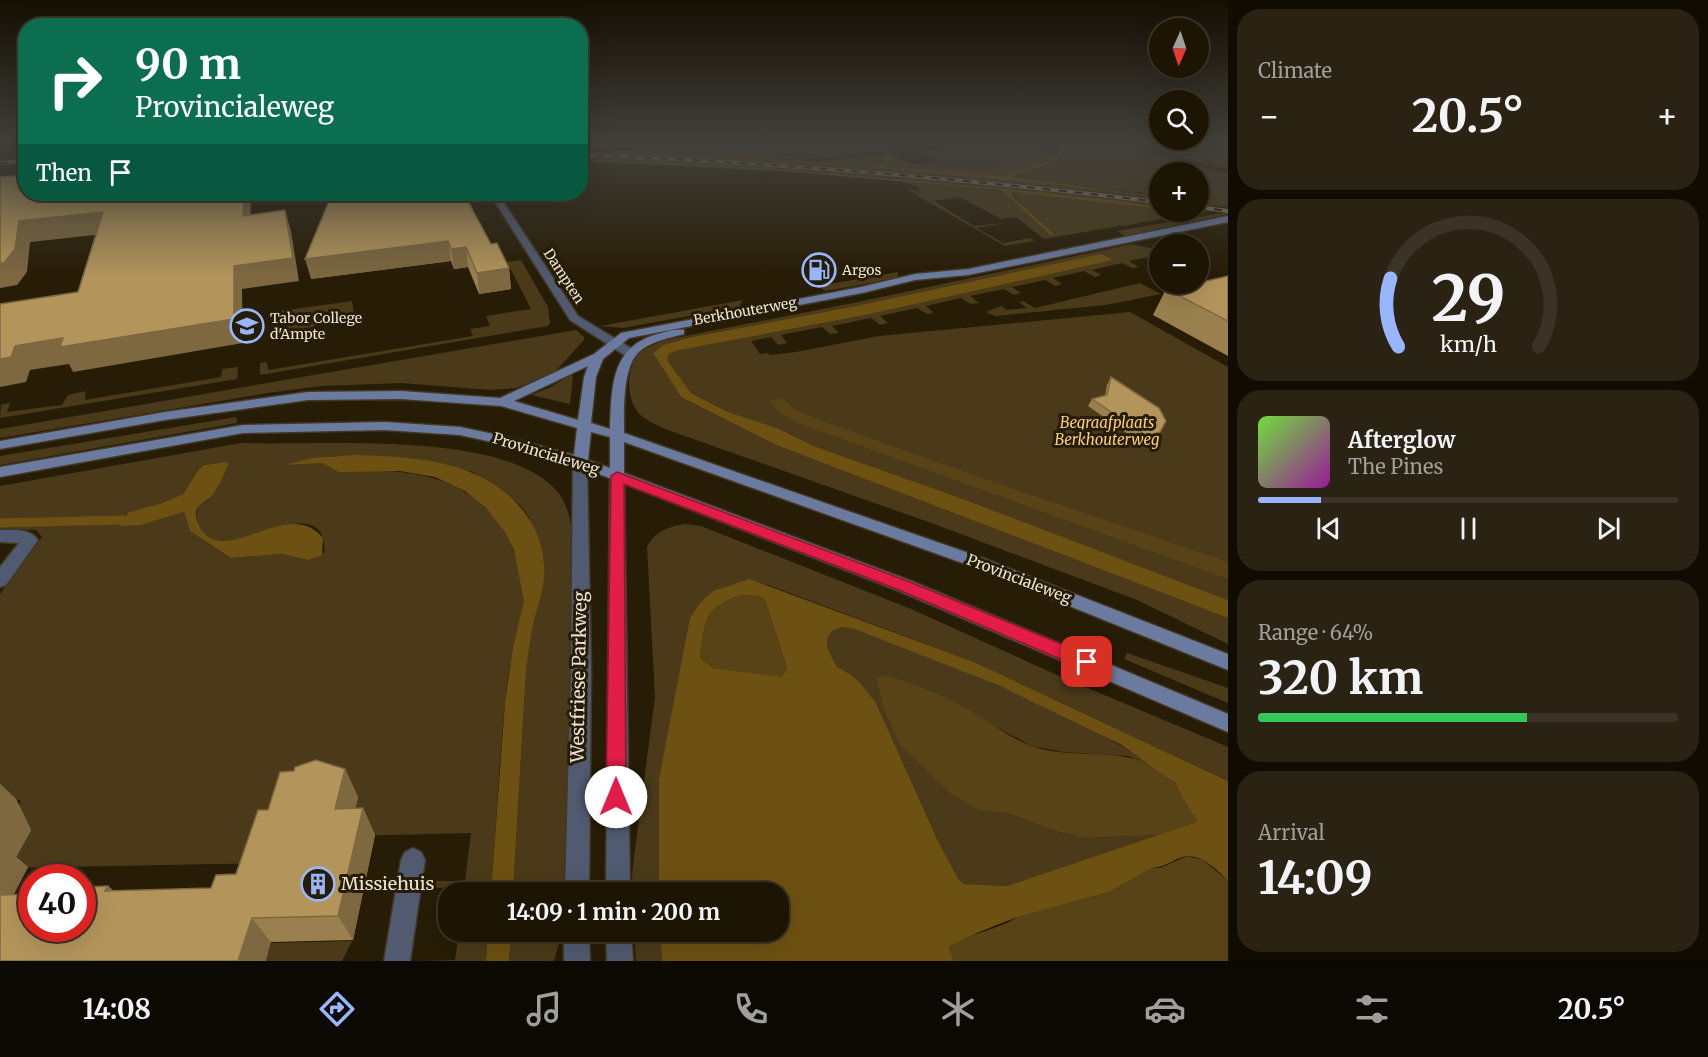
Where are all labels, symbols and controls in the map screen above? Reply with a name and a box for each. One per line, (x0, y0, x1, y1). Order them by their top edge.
north arrow (1149, 18, 1209, 78)
map controls (1149, 18, 1209, 294)
text: 90 m (135, 38, 241, 90)
icon: right (36, 42, 114, 120)
text: Climate (1258, 58, 1332, 83)
text: 20.5° (1412, 88, 1524, 144)
text: Provincialeweg (135, 90, 334, 124)
button: search (1149, 90, 1209, 150)
text: − (1258, 96, 1280, 137)
text: + (1656, 96, 1678, 137)
icon: arrive (104, 156, 137, 189)
text: Then (36, 159, 92, 187)
button: + (1149, 162, 1209, 222)
button: − (1149, 234, 1209, 294)
street label: Dampten (540, 245, 588, 307)
fuel station icon: Argos (801, 252, 837, 288)
text: 29 (1431, 260, 1505, 338)
place label: Argos (841, 261, 881, 279)
street label: Berkhouterweg (692, 293, 799, 329)
school or university icon: Tabor College d'Ampte (229, 308, 265, 344)
place label: Tabor College d'Ampte (270, 309, 362, 343)
text: km/h (1440, 332, 1496, 359)
park label: Begraafplaats Berkhouterweg (1055, 413, 1159, 449)
text: Afterglow (1348, 426, 1455, 454)
street label: Provincialeweg (490, 428, 602, 479)
text: The Pines (1348, 454, 1443, 479)
icon: previous (1312, 512, 1345, 545)
icon: pause (1452, 512, 1485, 545)
icon: next (1592, 512, 1625, 545)
street label: Provincialeweg (964, 550, 1074, 607)
street label: Westfriese Parkweg (565, 591, 591, 764)
text: Range · 64% (1258, 620, 1373, 645)
pin (1061, 636, 1112, 687)
icon: arrive (1070, 645, 1103, 678)
text: 320 km (1258, 650, 1423, 706)
position arrow (584, 765, 648, 829)
text: Arrival (1258, 820, 1325, 845)
text: 14:09 (1258, 850, 1372, 906)
speed limit sign: 40 (18, 864, 96, 942)
building icon: Missiehuis (300, 866, 336, 902)
place label: Missiehuis (341, 872, 435, 895)
text: 14:09 · 1 min · 200 m (507, 898, 720, 926)
icon: directions (316, 988, 358, 1030)
icon: music (523, 988, 565, 1030)
icon: phone (730, 988, 772, 1030)
icon: climate (937, 988, 979, 1030)
icon: car (1144, 988, 1186, 1030)
icon: filters (1351, 988, 1393, 1030)
text: 14:08 (82, 992, 151, 1026)
text: 20.5° (1558, 992, 1625, 1026)

